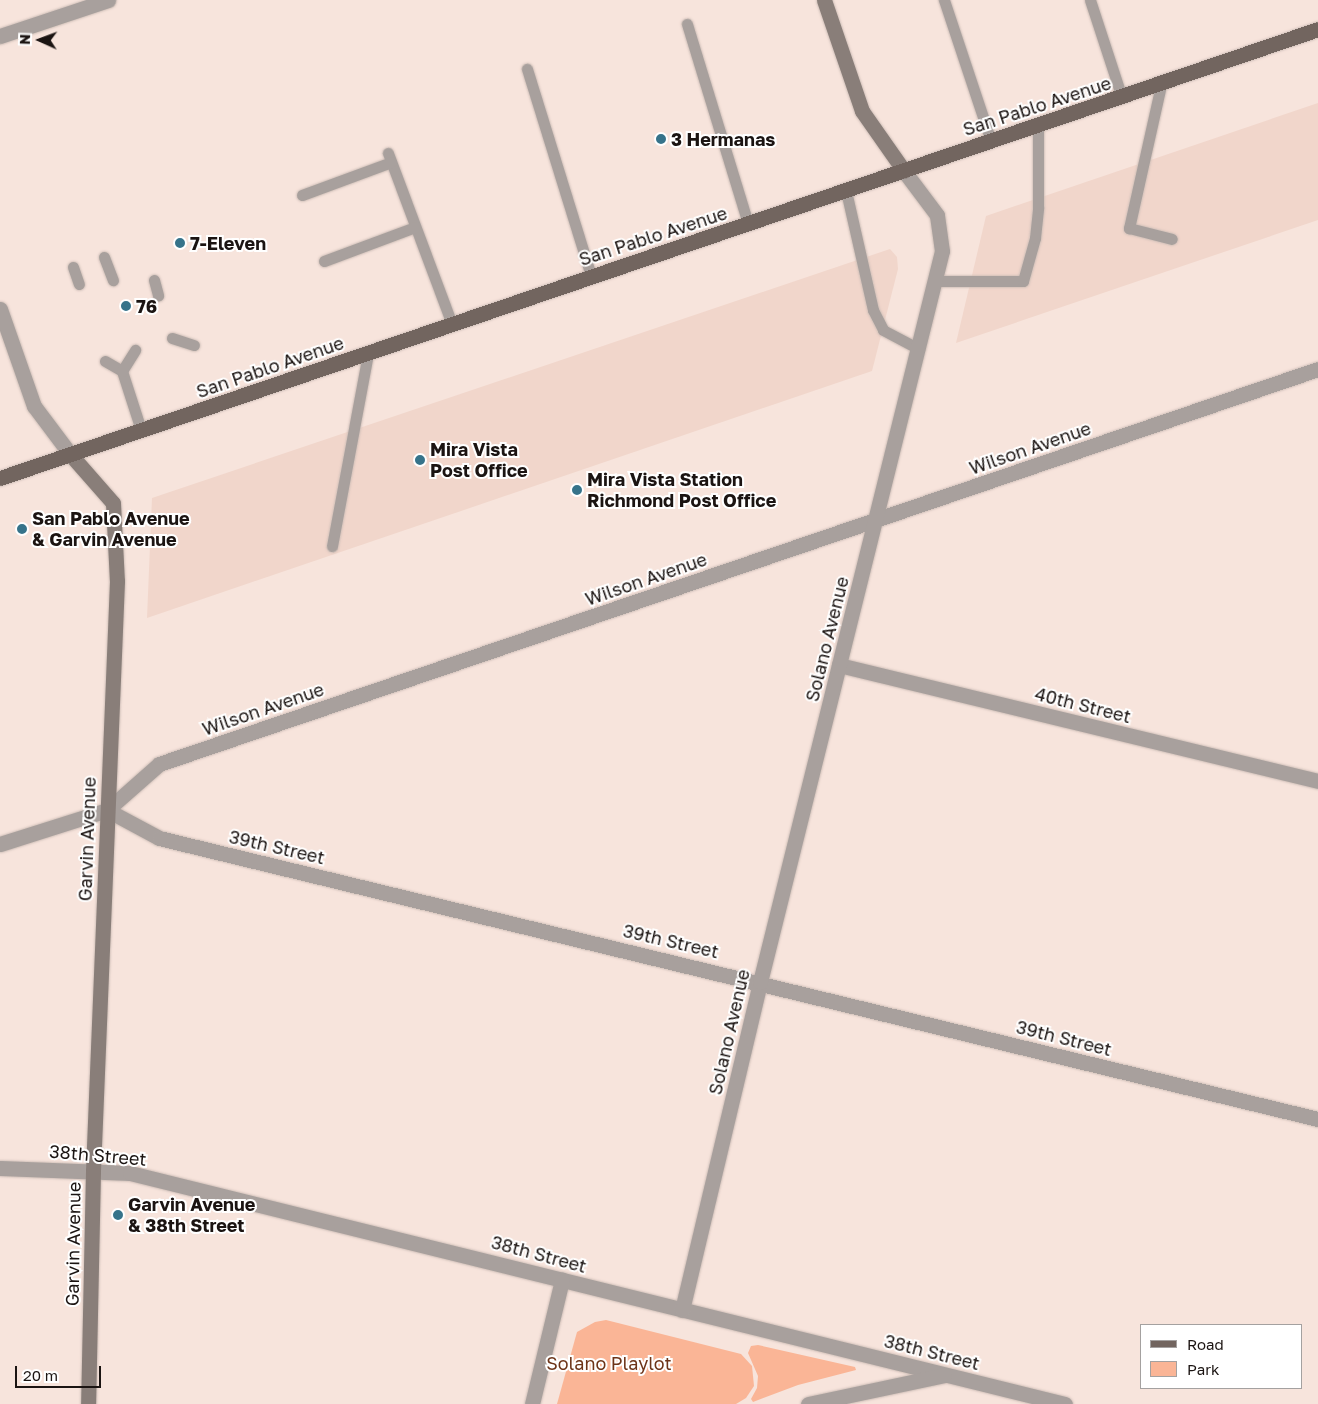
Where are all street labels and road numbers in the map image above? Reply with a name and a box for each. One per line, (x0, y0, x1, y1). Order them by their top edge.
street label: San Pablo Avenue (960, 72, 1114, 140)
street label: San Pablo Avenue (576, 202, 730, 270)
street label: San Pablo Avenue (193, 332, 347, 402)
street label: Wilson Avenue (966, 417, 1094, 479)
street label: Wilson Avenue (582, 548, 710, 610)
street label: Solano Avenue (801, 574, 853, 704)
street label: Wilson Avenue (199, 678, 327, 740)
street label: 40th Street (1033, 683, 1133, 727)
street label: Garvin Avenue (74, 776, 100, 902)
street label: 39th Street (227, 826, 327, 868)
street label: 39th Street (621, 920, 721, 962)
street label: Solano Avenue (704, 967, 754, 1097)
street label: 39th Street (1014, 1016, 1114, 1060)
street label: 38th Street (48, 1140, 148, 1170)
street label: Garvin Avenue (61, 1182, 85, 1306)
street label: 38th Street (489, 1231, 589, 1277)
street label: 38th Street (882, 1330, 982, 1374)

